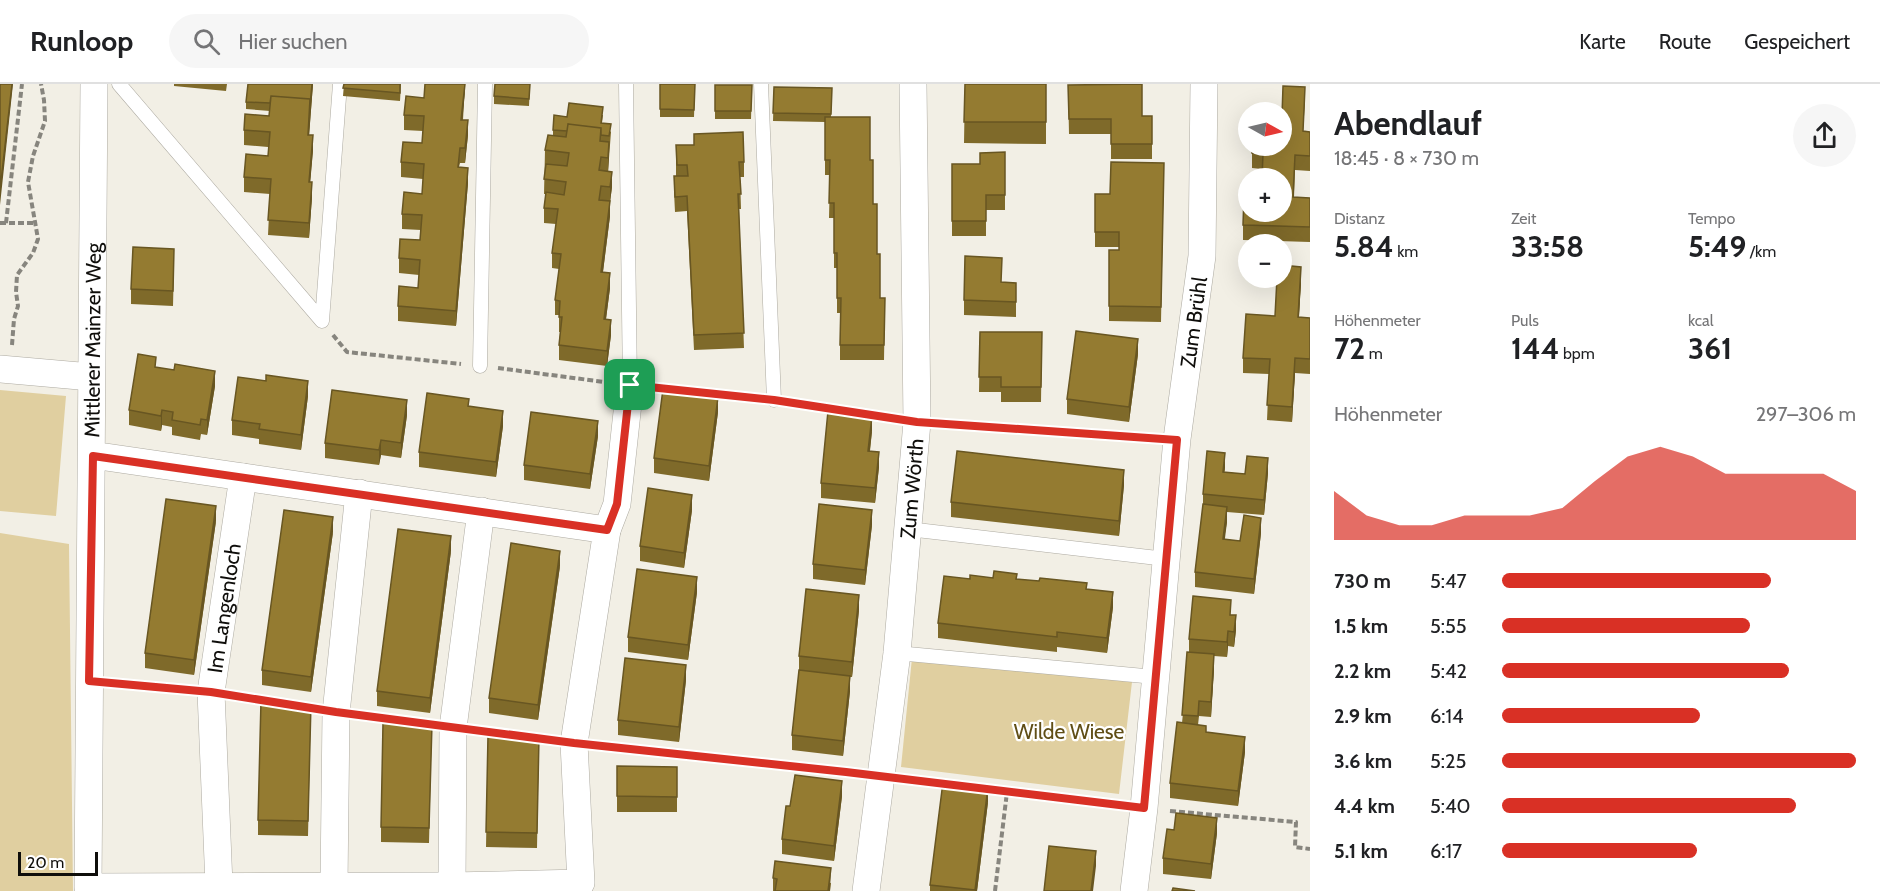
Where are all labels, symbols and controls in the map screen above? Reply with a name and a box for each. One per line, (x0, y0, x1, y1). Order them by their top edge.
search box (169, 14, 589, 68)
text: Runloop (30, 24, 133, 58)
icon: search (190, 25, 223, 58)
text: Hier suchen (238, 28, 348, 55)
text: Karte (1579, 29, 1626, 54)
text: Route (1659, 29, 1711, 54)
text: Gespeichert (1744, 29, 1850, 54)
north arrow (1238, 102, 1292, 156)
map controls (1238, 102, 1292, 288)
text: Abendlauf (1334, 103, 1482, 143)
button: share (1793, 104, 1856, 167)
text: 18:45 · 8 × 730 m (1334, 146, 1479, 170)
button: + (1238, 168, 1292, 222)
text: Distanz (1334, 209, 1385, 228)
text: Zeit (1511, 209, 1536, 228)
text: Tempo (1688, 209, 1735, 228)
text: 5.84 (1334, 228, 1394, 265)
text: 33:58 (1511, 228, 1584, 265)
text: 5:49 (1688, 228, 1746, 265)
button: − (1238, 234, 1292, 288)
street label: Mittlerer Mainzer Weg (79, 242, 105, 438)
text: km (1394, 242, 1418, 261)
text: /km (1746, 242, 1776, 261)
street label: Zum Brühl (1174, 275, 1212, 369)
text: Höhenmeter (1334, 311, 1420, 330)
text: Puls (1511, 311, 1539, 330)
text: kcal (1688, 311, 1714, 330)
text: 72 (1334, 330, 1365, 367)
text: 144 (1511, 330, 1559, 367)
text: 361 (1688, 330, 1732, 367)
text: m (1365, 344, 1383, 363)
text: bpm (1559, 344, 1595, 363)
pin (604, 359, 655, 410)
icon: arrive (613, 368, 646, 401)
text: Höhenmeter (1334, 402, 1442, 426)
text: 297–306 m (1756, 402, 1856, 426)
street label: Zum Wörth (894, 437, 928, 540)
street label: Im Langenloch (201, 541, 245, 675)
text: 730 m (1334, 569, 1391, 593)
text: 5:47 (1430, 569, 1467, 593)
text: 1.5 km (1334, 614, 1388, 638)
text: 5:55 (1430, 614, 1467, 638)
text: 2.2 km (1334, 659, 1391, 683)
text: 5:42 (1430, 659, 1467, 683)
text: 2.9 km (1334, 704, 1392, 728)
text: 6:14 (1430, 704, 1464, 728)
park label: Wilde Wiese (1014, 719, 1125, 744)
text: 3.6 km (1334, 749, 1392, 773)
text: 5:25 (1430, 749, 1466, 773)
text: 4.4 km (1334, 794, 1395, 818)
text: 5:40 (1430, 794, 1471, 818)
text: 5.1 km (1334, 839, 1388, 863)
text: 6:17 (1430, 839, 1462, 863)
scale bar (18, 849, 98, 876)
text: 20 m (27, 853, 64, 872)

